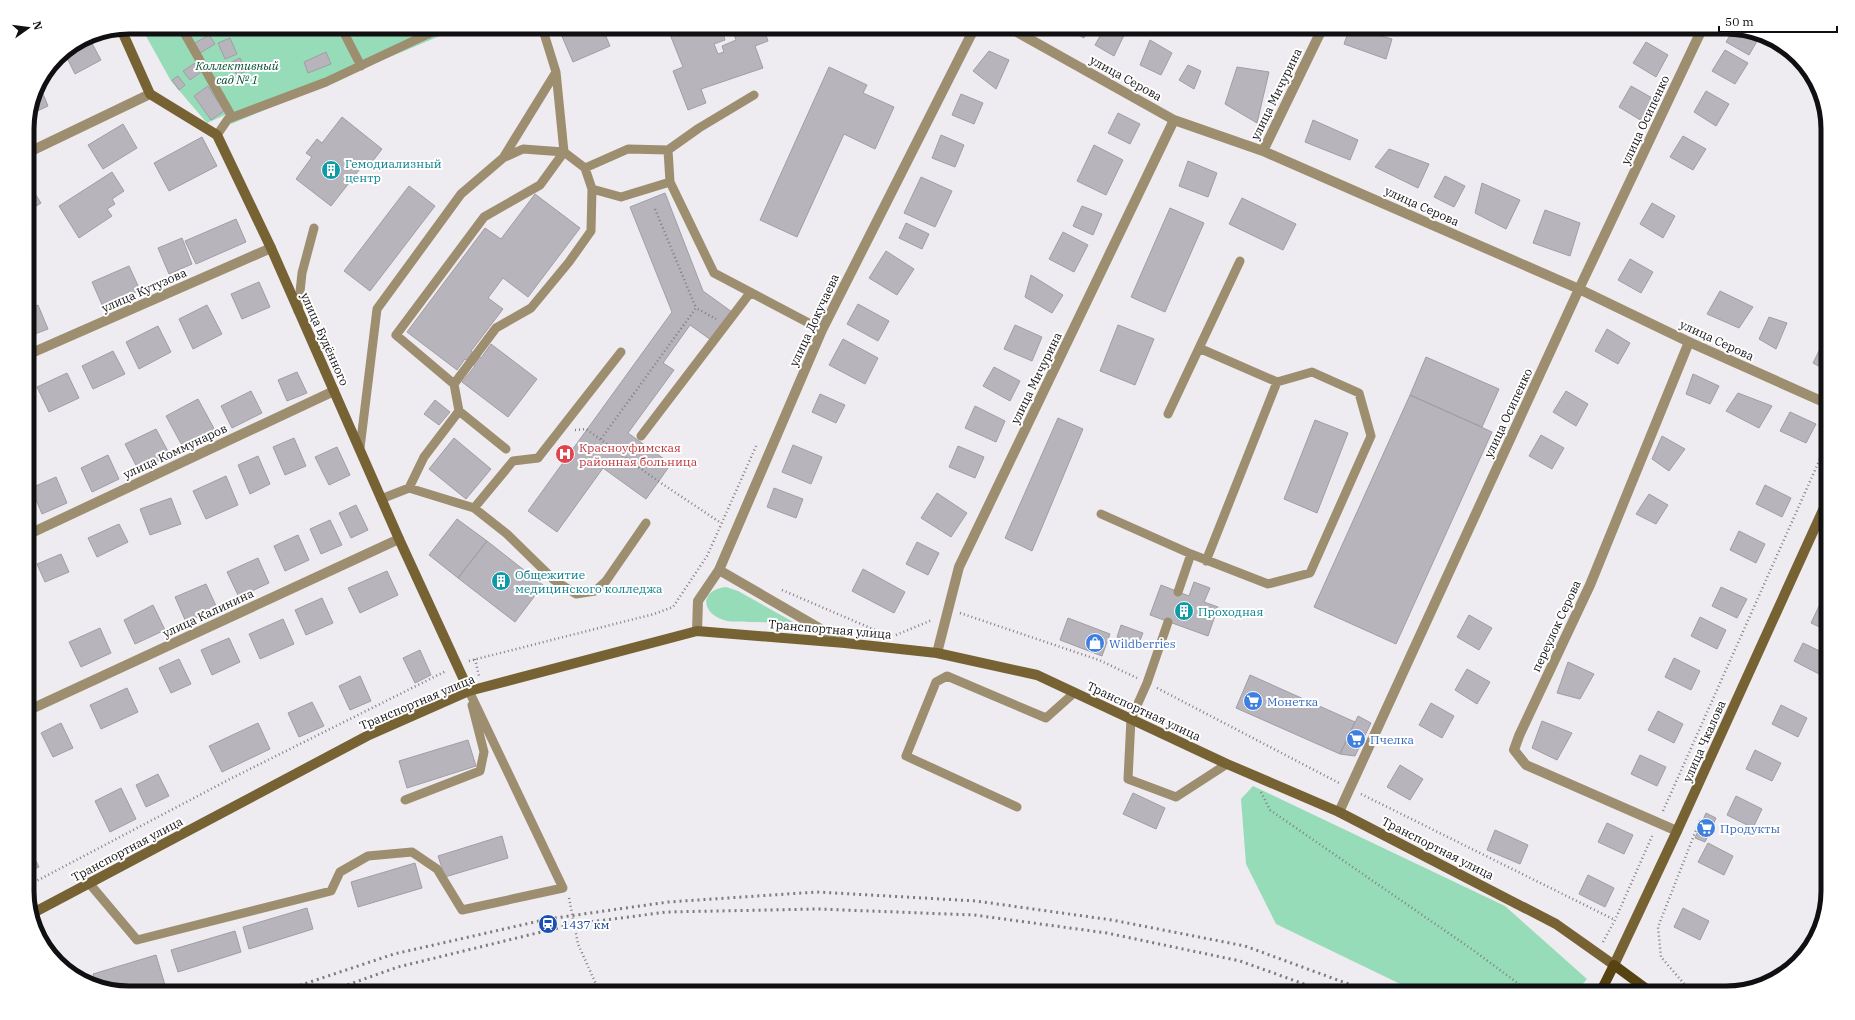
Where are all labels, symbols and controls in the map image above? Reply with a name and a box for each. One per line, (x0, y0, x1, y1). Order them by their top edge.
north arrow (8, 8, 48, 48)
scale bar (1719, 8, 1837, 34)
text: 50 m (1725, 14, 1754, 29)
text: N (30, 20, 46, 32)
street label: улица Мичурина (1247, 45, 1305, 142)
street label: улица Серова (1087, 52, 1165, 104)
park label: Коллективный сад № 1 (194, 58, 279, 87)
street label: улица Осипенко (1618, 73, 1672, 167)
place label: Гемодиализный центр (345, 156, 442, 185)
building icon: Гемодиализный центр (320, 159, 342, 181)
street label: улица Серова (1382, 183, 1462, 229)
street label: улица Кутузова (99, 264, 189, 315)
street label: улица Докучаева (786, 271, 842, 369)
street label: улица Будённого (298, 290, 352, 388)
street label: улица Серова (1678, 316, 1757, 364)
street label: улица Мичурина (1007, 329, 1065, 426)
street label: улица Осипенко (1481, 366, 1535, 460)
street label: улица Коммунаров (121, 420, 230, 482)
place label: Красноуфимская районная больница (579, 440, 698, 469)
hospital icon: Красноуфимская районная больница (554, 443, 576, 465)
place label: Общежитие медицинского колледжа (515, 567, 663, 596)
building icon: Общежитие медицинского колледжа (490, 570, 512, 592)
street label: переулок Серова (1528, 577, 1584, 674)
street label: улица Калинина (160, 585, 256, 641)
building icon: Проходная (1173, 600, 1195, 622)
place label: Проходная (1198, 604, 1263, 619)
street label: Транспортная улица (768, 616, 893, 642)
shop icon: Wildberries (1084, 632, 1106, 654)
place label: Wildberries (1109, 636, 1176, 651)
street label: Транспортная улица (357, 671, 477, 733)
street label: Транспортная улица (1085, 678, 1204, 744)
supermarket icon: Монетка (1242, 690, 1264, 712)
place label: Монетка (1267, 694, 1319, 709)
street label: улица Чкалова (1679, 697, 1729, 784)
supermarket icon: Пчелка (1345, 728, 1367, 750)
place label: Пчелка (1370, 732, 1415, 747)
street label: Транспортная улица (69, 813, 186, 885)
street label: Транспортная улица (1379, 813, 1497, 883)
supermarket icon: Продукты (1695, 817, 1717, 839)
place label: Продукты (1720, 821, 1781, 836)
station icon: 1437 км (537, 913, 559, 935)
place label: 1437 км (562, 917, 610, 932)

